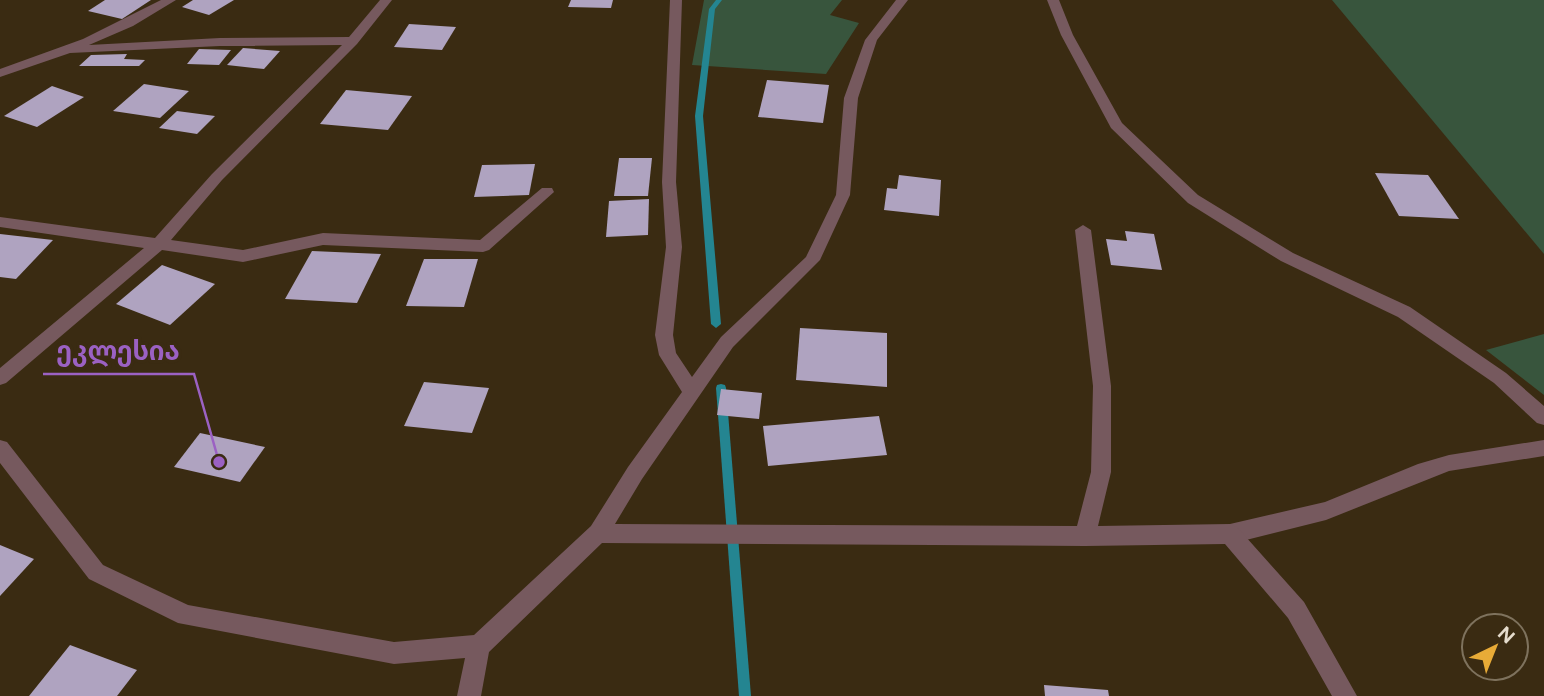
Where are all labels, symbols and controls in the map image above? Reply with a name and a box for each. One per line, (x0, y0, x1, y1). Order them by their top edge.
callout: ეკლესია (43, 327, 194, 374)
text: ეკლესია (56, 335, 180, 367)
north arrow (1460, 612, 1530, 682)
text: N (1493, 622, 1519, 648)

